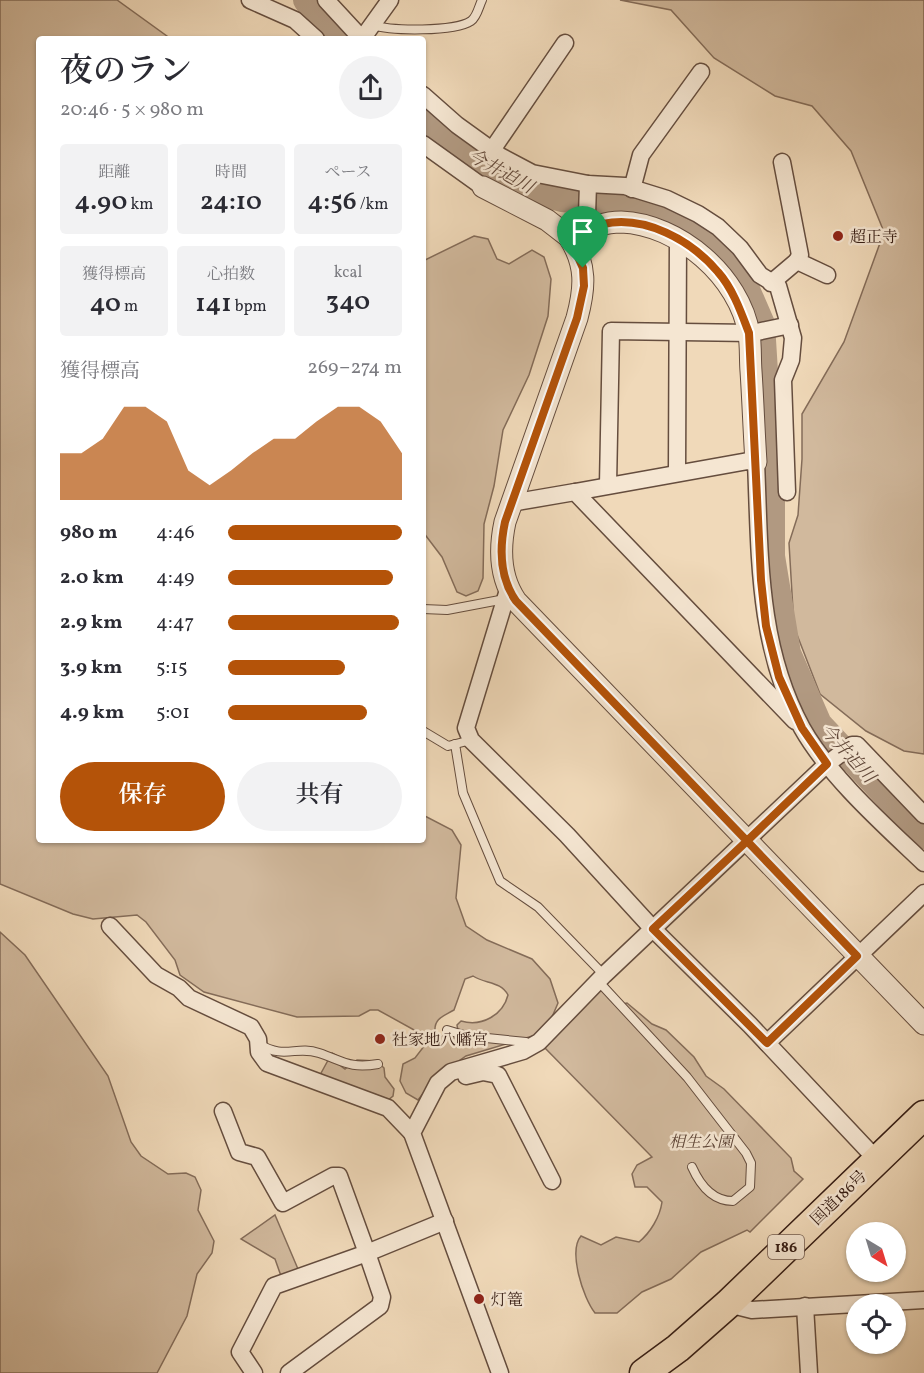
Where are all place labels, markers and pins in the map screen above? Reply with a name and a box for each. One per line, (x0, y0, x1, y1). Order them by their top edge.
pin (557, 206, 608, 268)
place label: 超正寺 (850, 227, 898, 249)
marker: 超正寺 (831, 229, 845, 243)
place label: 社家地八幡宮 (392, 1030, 488, 1052)
marker: 社家地八幡宮 (373, 1032, 387, 1046)
place label: 灯篭 (491, 1290, 523, 1312)
marker: 灯篭 (472, 1292, 486, 1306)

